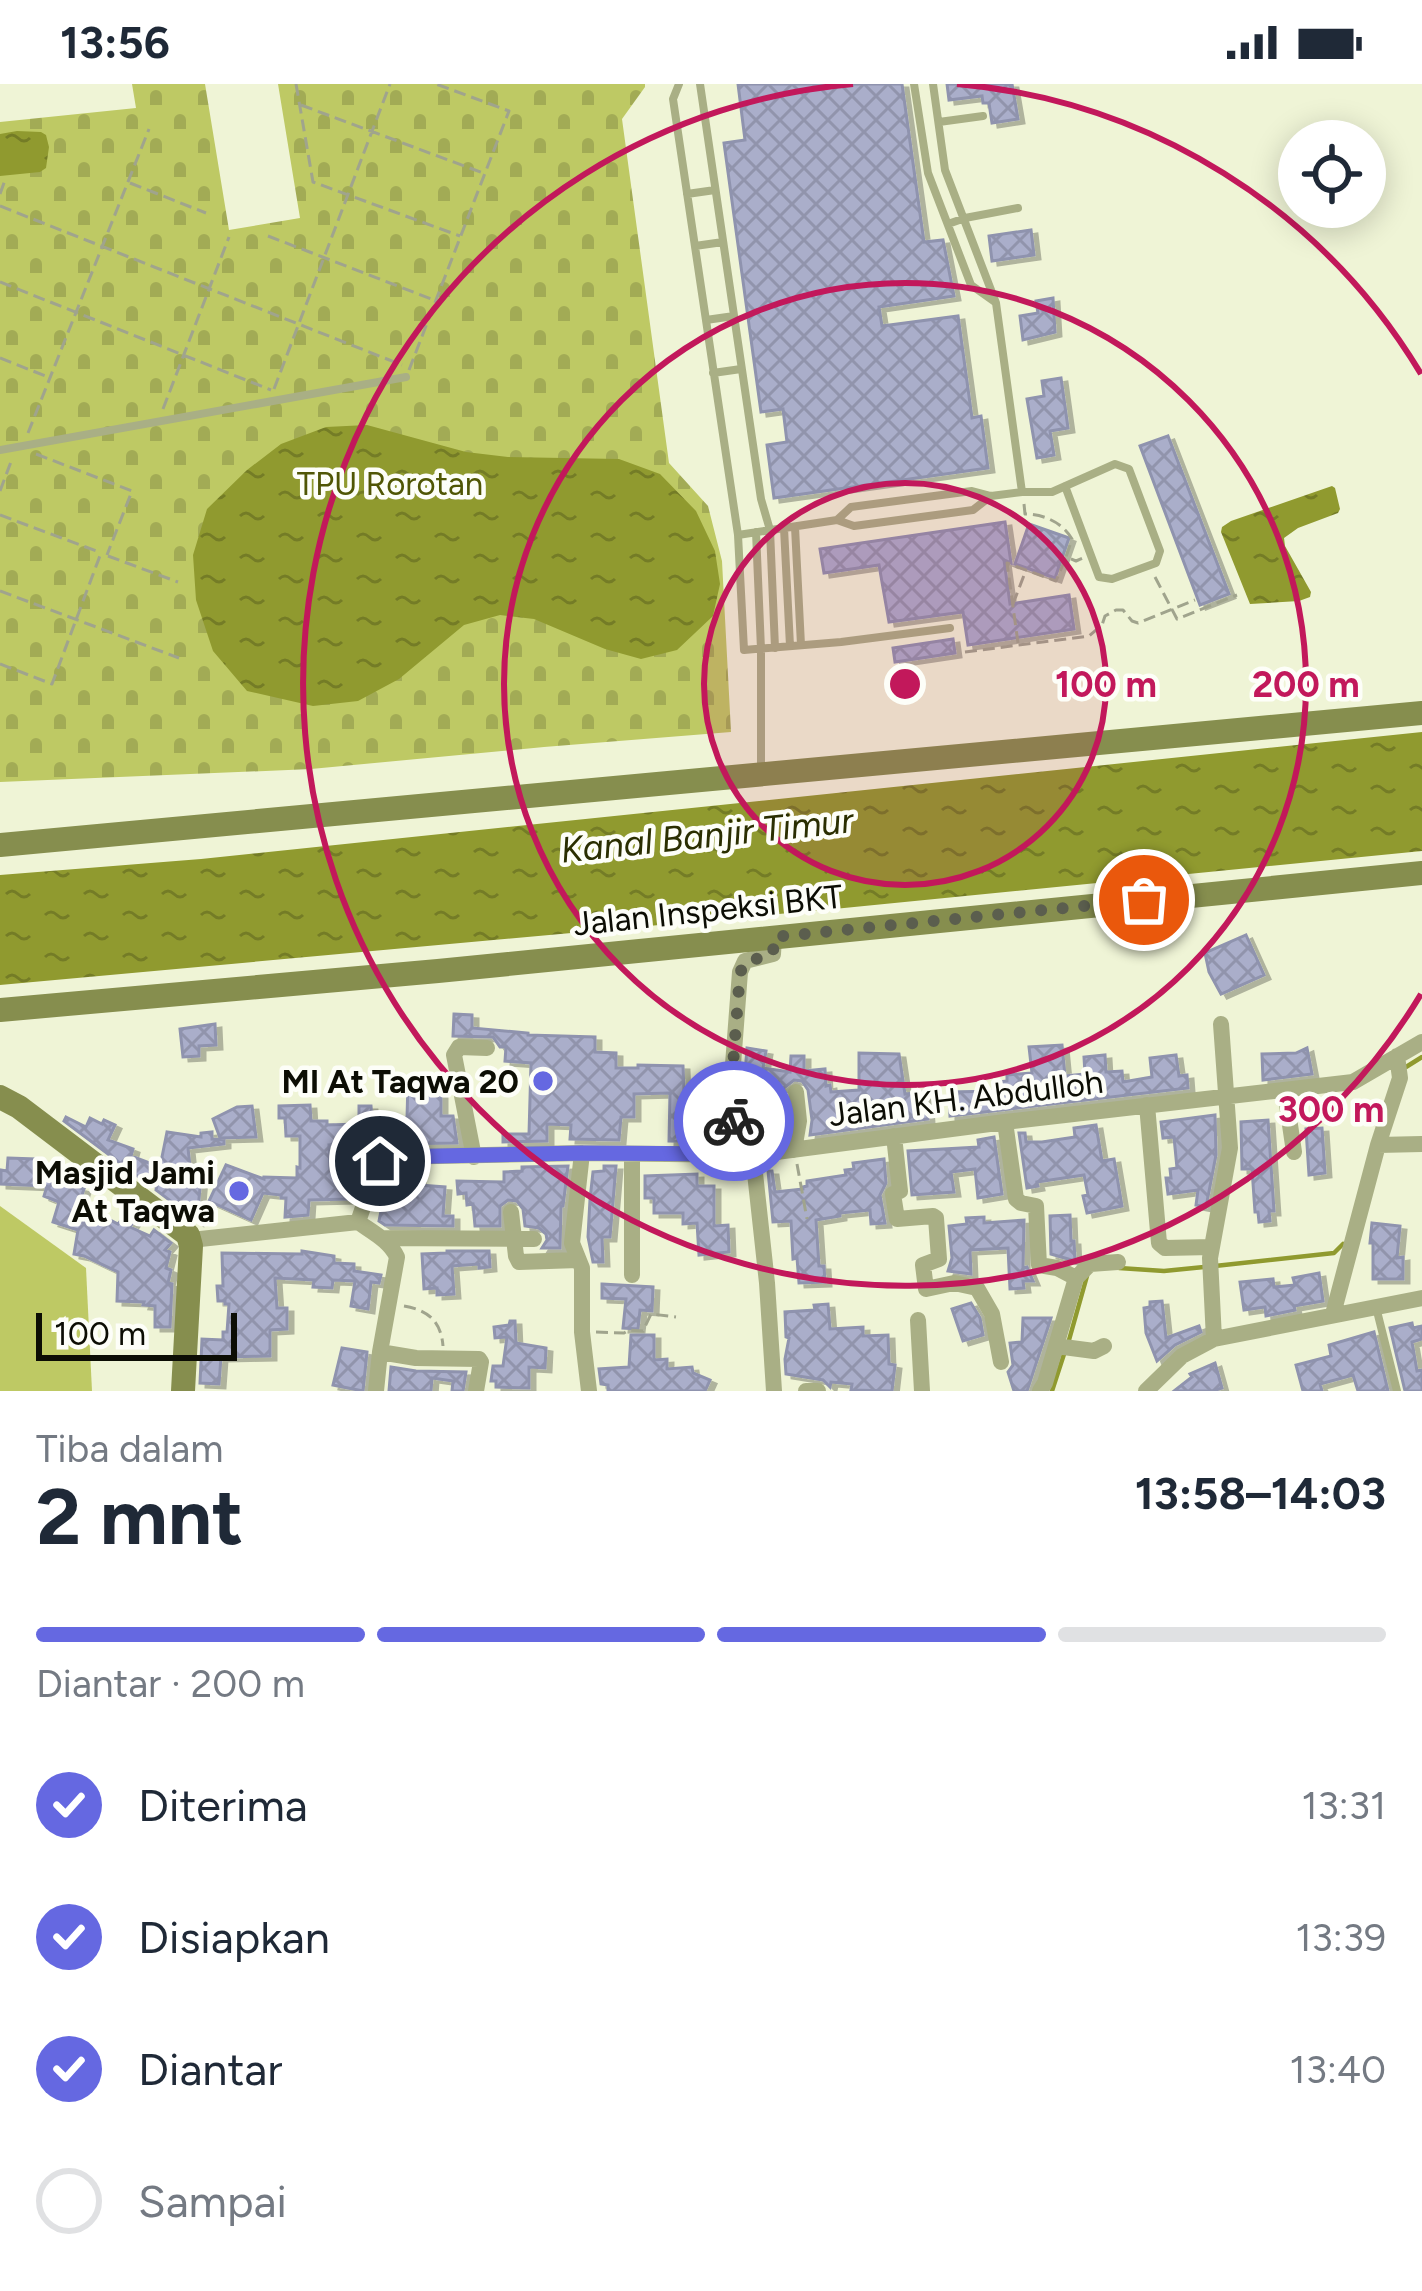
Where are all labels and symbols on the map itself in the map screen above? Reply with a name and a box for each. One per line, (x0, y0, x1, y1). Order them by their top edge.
park label: TPU Rorotan (297, 464, 483, 503)
centre of rings (884, 663, 926, 705)
text: 100 m (1055, 663, 1157, 706)
text: 200 m (1252, 663, 1360, 706)
water label: Kanal Banjir Timur (559, 798, 857, 872)
pin (1093, 849, 1195, 951)
street label: Jalan Inspeksi BKT (571, 876, 845, 944)
courier (674, 1061, 794, 1181)
place label: MI At Taqwa 20 (281, 1062, 519, 1101)
street label: Jalan KH. Abdulloh (827, 1062, 1105, 1134)
marker: MI At Taqwa 20 (530, 1068, 556, 1094)
text: 300 m (1278, 1088, 1384, 1131)
pin (329, 1110, 431, 1212)
place label: Masjid Jami At Taqwa (35, 1153, 215, 1230)
marker: Masjid Jami At Taqwa (226, 1178, 252, 1204)
scale bar (36, 1307, 237, 1360)

